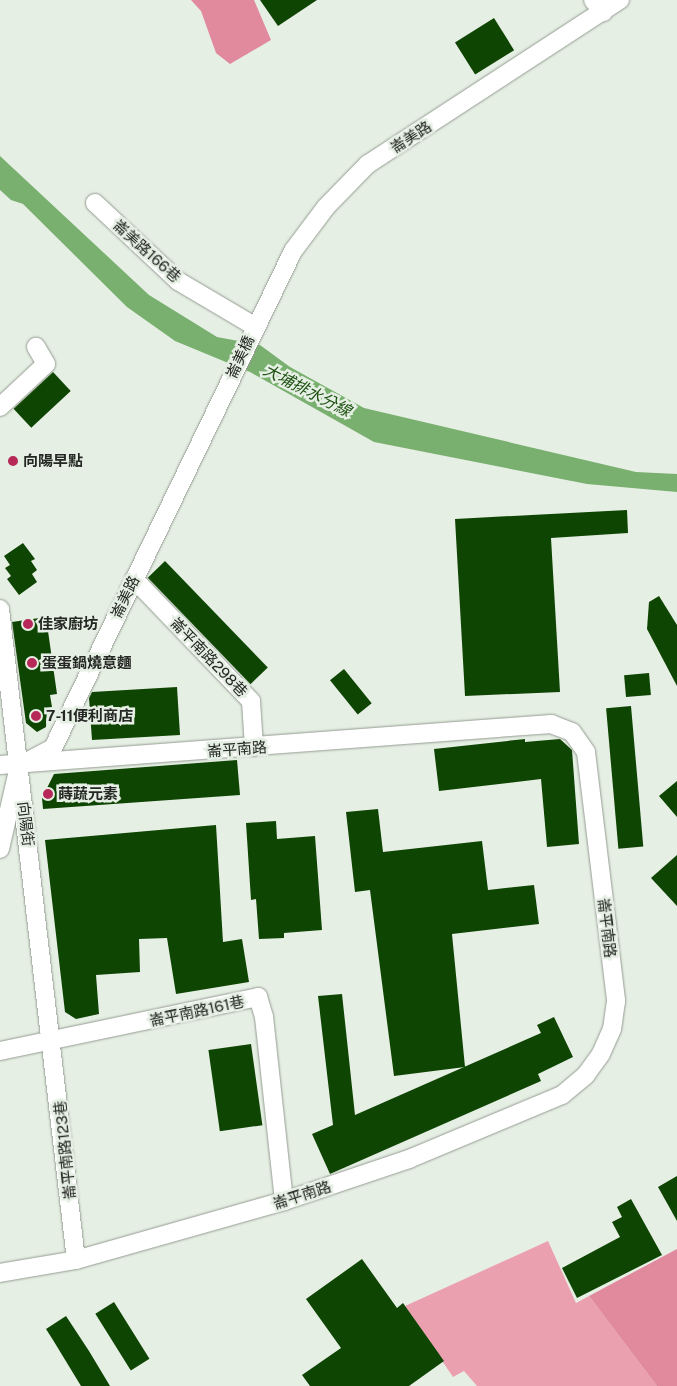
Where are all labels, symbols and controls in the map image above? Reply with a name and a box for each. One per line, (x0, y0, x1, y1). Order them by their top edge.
street label: 崙美路 (387, 117, 435, 157)
street label: 崙美路166巷 (110, 216, 184, 286)
street label: 崙美橋 (222, 333, 258, 381)
water label: 大埔排水分線 (260, 361, 354, 421)
place label: 向陽早點 (23, 452, 83, 470)
marker: 向陽早點 (7, 455, 19, 467)
street label: 崙美路 (107, 573, 143, 621)
street label: 崙平南路298巷 (167, 614, 251, 700)
place label: 佳家廚坊 (38, 615, 98, 633)
marker: 佳家廚坊 (22, 618, 34, 630)
place label: 蛋蛋鍋燒意麵 (42, 654, 132, 672)
marker: 蛋蛋鍋燒意麵 (26, 657, 38, 669)
place label: 7-11便利商店 (46, 707, 133, 725)
marker: 7-11便利商店 (30, 710, 42, 722)
street label: 崙平南路 (206, 738, 268, 760)
place label: 蒔蔬元素 (58, 785, 118, 803)
marker: 蒔蔬元素 (42, 788, 54, 800)
street label: 向陽街 (14, 801, 38, 847)
street label: 崙平南路 (594, 897, 620, 959)
street label: 崙平南路161巷 (148, 992, 246, 1030)
street label: 崙平南路123巷 (51, 1100, 79, 1200)
street label: 崙平南路 (271, 1177, 333, 1213)

